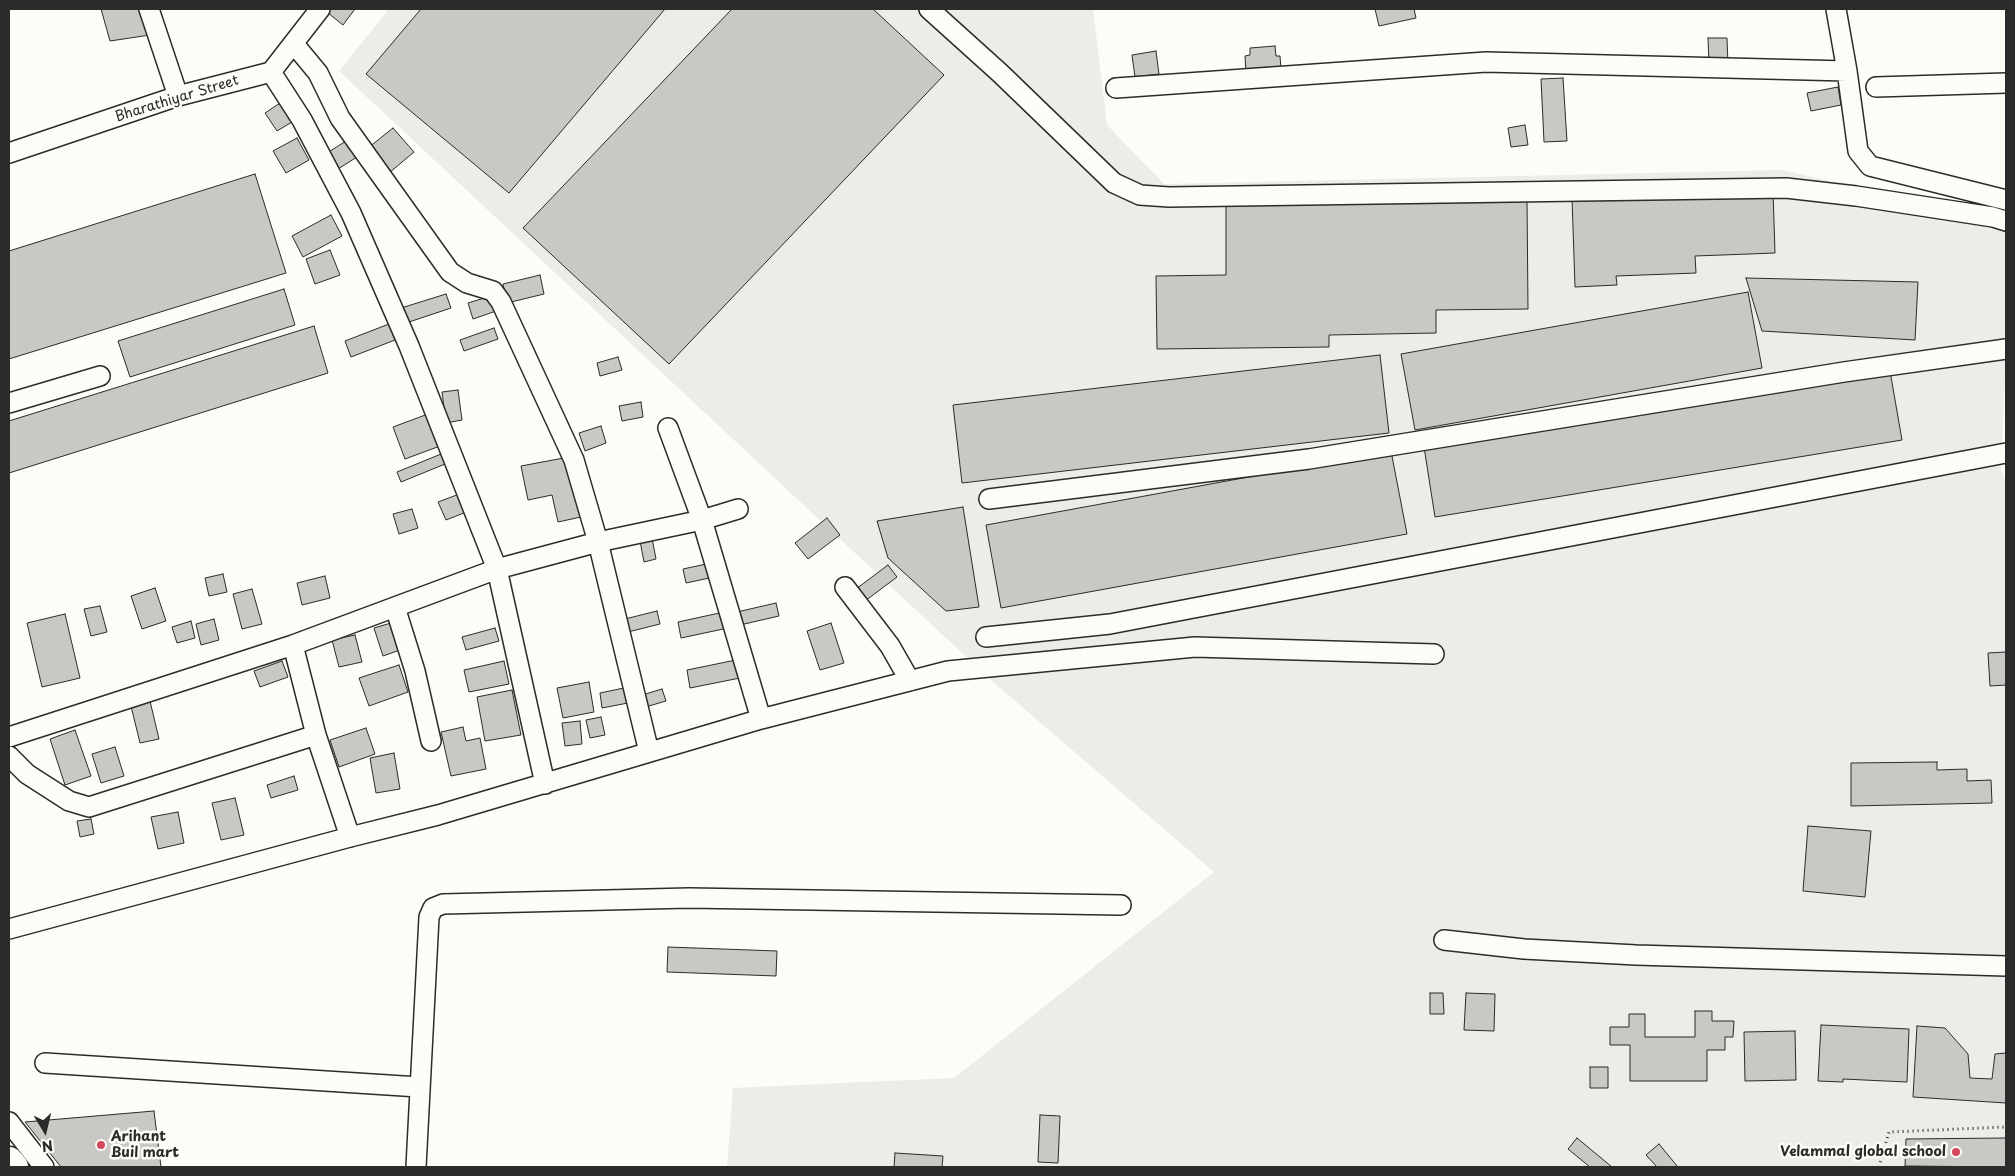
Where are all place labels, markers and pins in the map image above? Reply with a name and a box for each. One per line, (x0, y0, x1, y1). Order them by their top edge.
place label: Arihant Buil mart (111, 1129, 179, 1162)
marker: Arihant Buil mart (95, 1139, 107, 1151)
place label: Velammal global school (1780, 1144, 1946, 1160)
marker: Velammal global school (1950, 1146, 1962, 1158)

